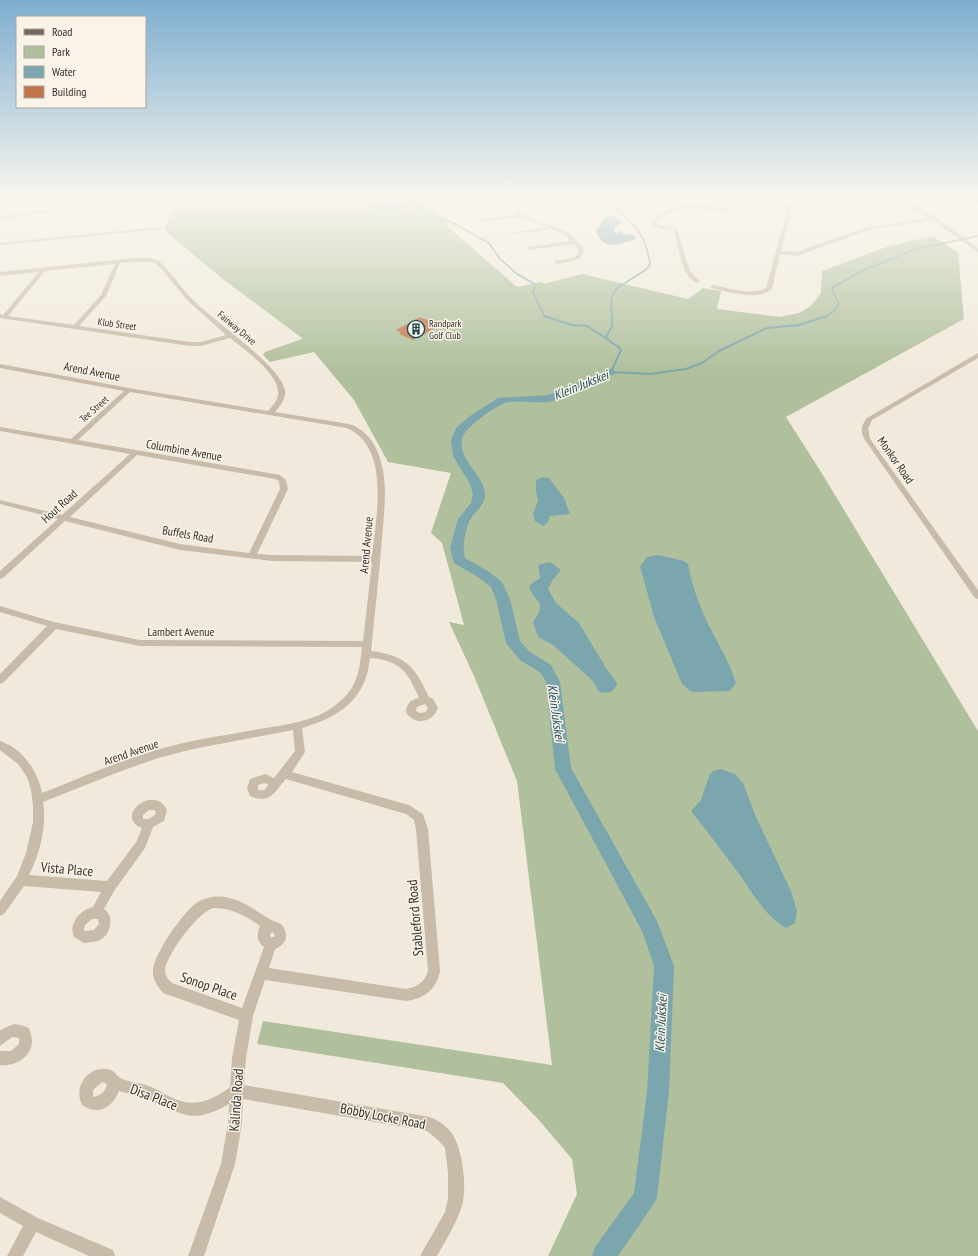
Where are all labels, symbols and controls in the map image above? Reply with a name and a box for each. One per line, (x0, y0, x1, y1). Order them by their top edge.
legend (16, 16, 146, 108)
text: Road (52, 24, 72, 39)
text: Park (52, 44, 70, 59)
text: Water (52, 64, 77, 79)
text: Building (52, 84, 87, 99)
street label: Fairway Drive (215, 308, 259, 348)
street label: Klub Street (97, 315, 137, 333)
place label: Randpark Golf Club (429, 317, 462, 342)
building icon: Randpark Golf Club (406, 319, 426, 339)
street label: Arend Avenue (63, 358, 121, 384)
water label: Klein Jukskei (551, 366, 613, 404)
street label: Tee Street (77, 392, 111, 425)
street label: Monkor Road (874, 434, 918, 486)
street label: Columbine Avenue (145, 436, 223, 464)
street label: Hout Road (38, 486, 80, 526)
street label: Arend Avenue (356, 516, 376, 574)
street label: Buffels Road (161, 522, 215, 546)
street label: Lambert Avenue (147, 624, 215, 639)
water label: Klein Jukskei (544, 683, 569, 745)
street label: Arend Avenue (102, 736, 160, 768)
street label: Vista Place (39, 858, 94, 880)
street label: Stableford Road (403, 879, 427, 957)
street label: Sonop Place (178, 968, 240, 1004)
water label: Klein Jukskei (651, 992, 671, 1052)
street label: Kalinda Road (225, 1068, 247, 1132)
street label: Disa Place (128, 1080, 180, 1114)
street label: Bobby Locke Road (339, 1099, 427, 1133)

